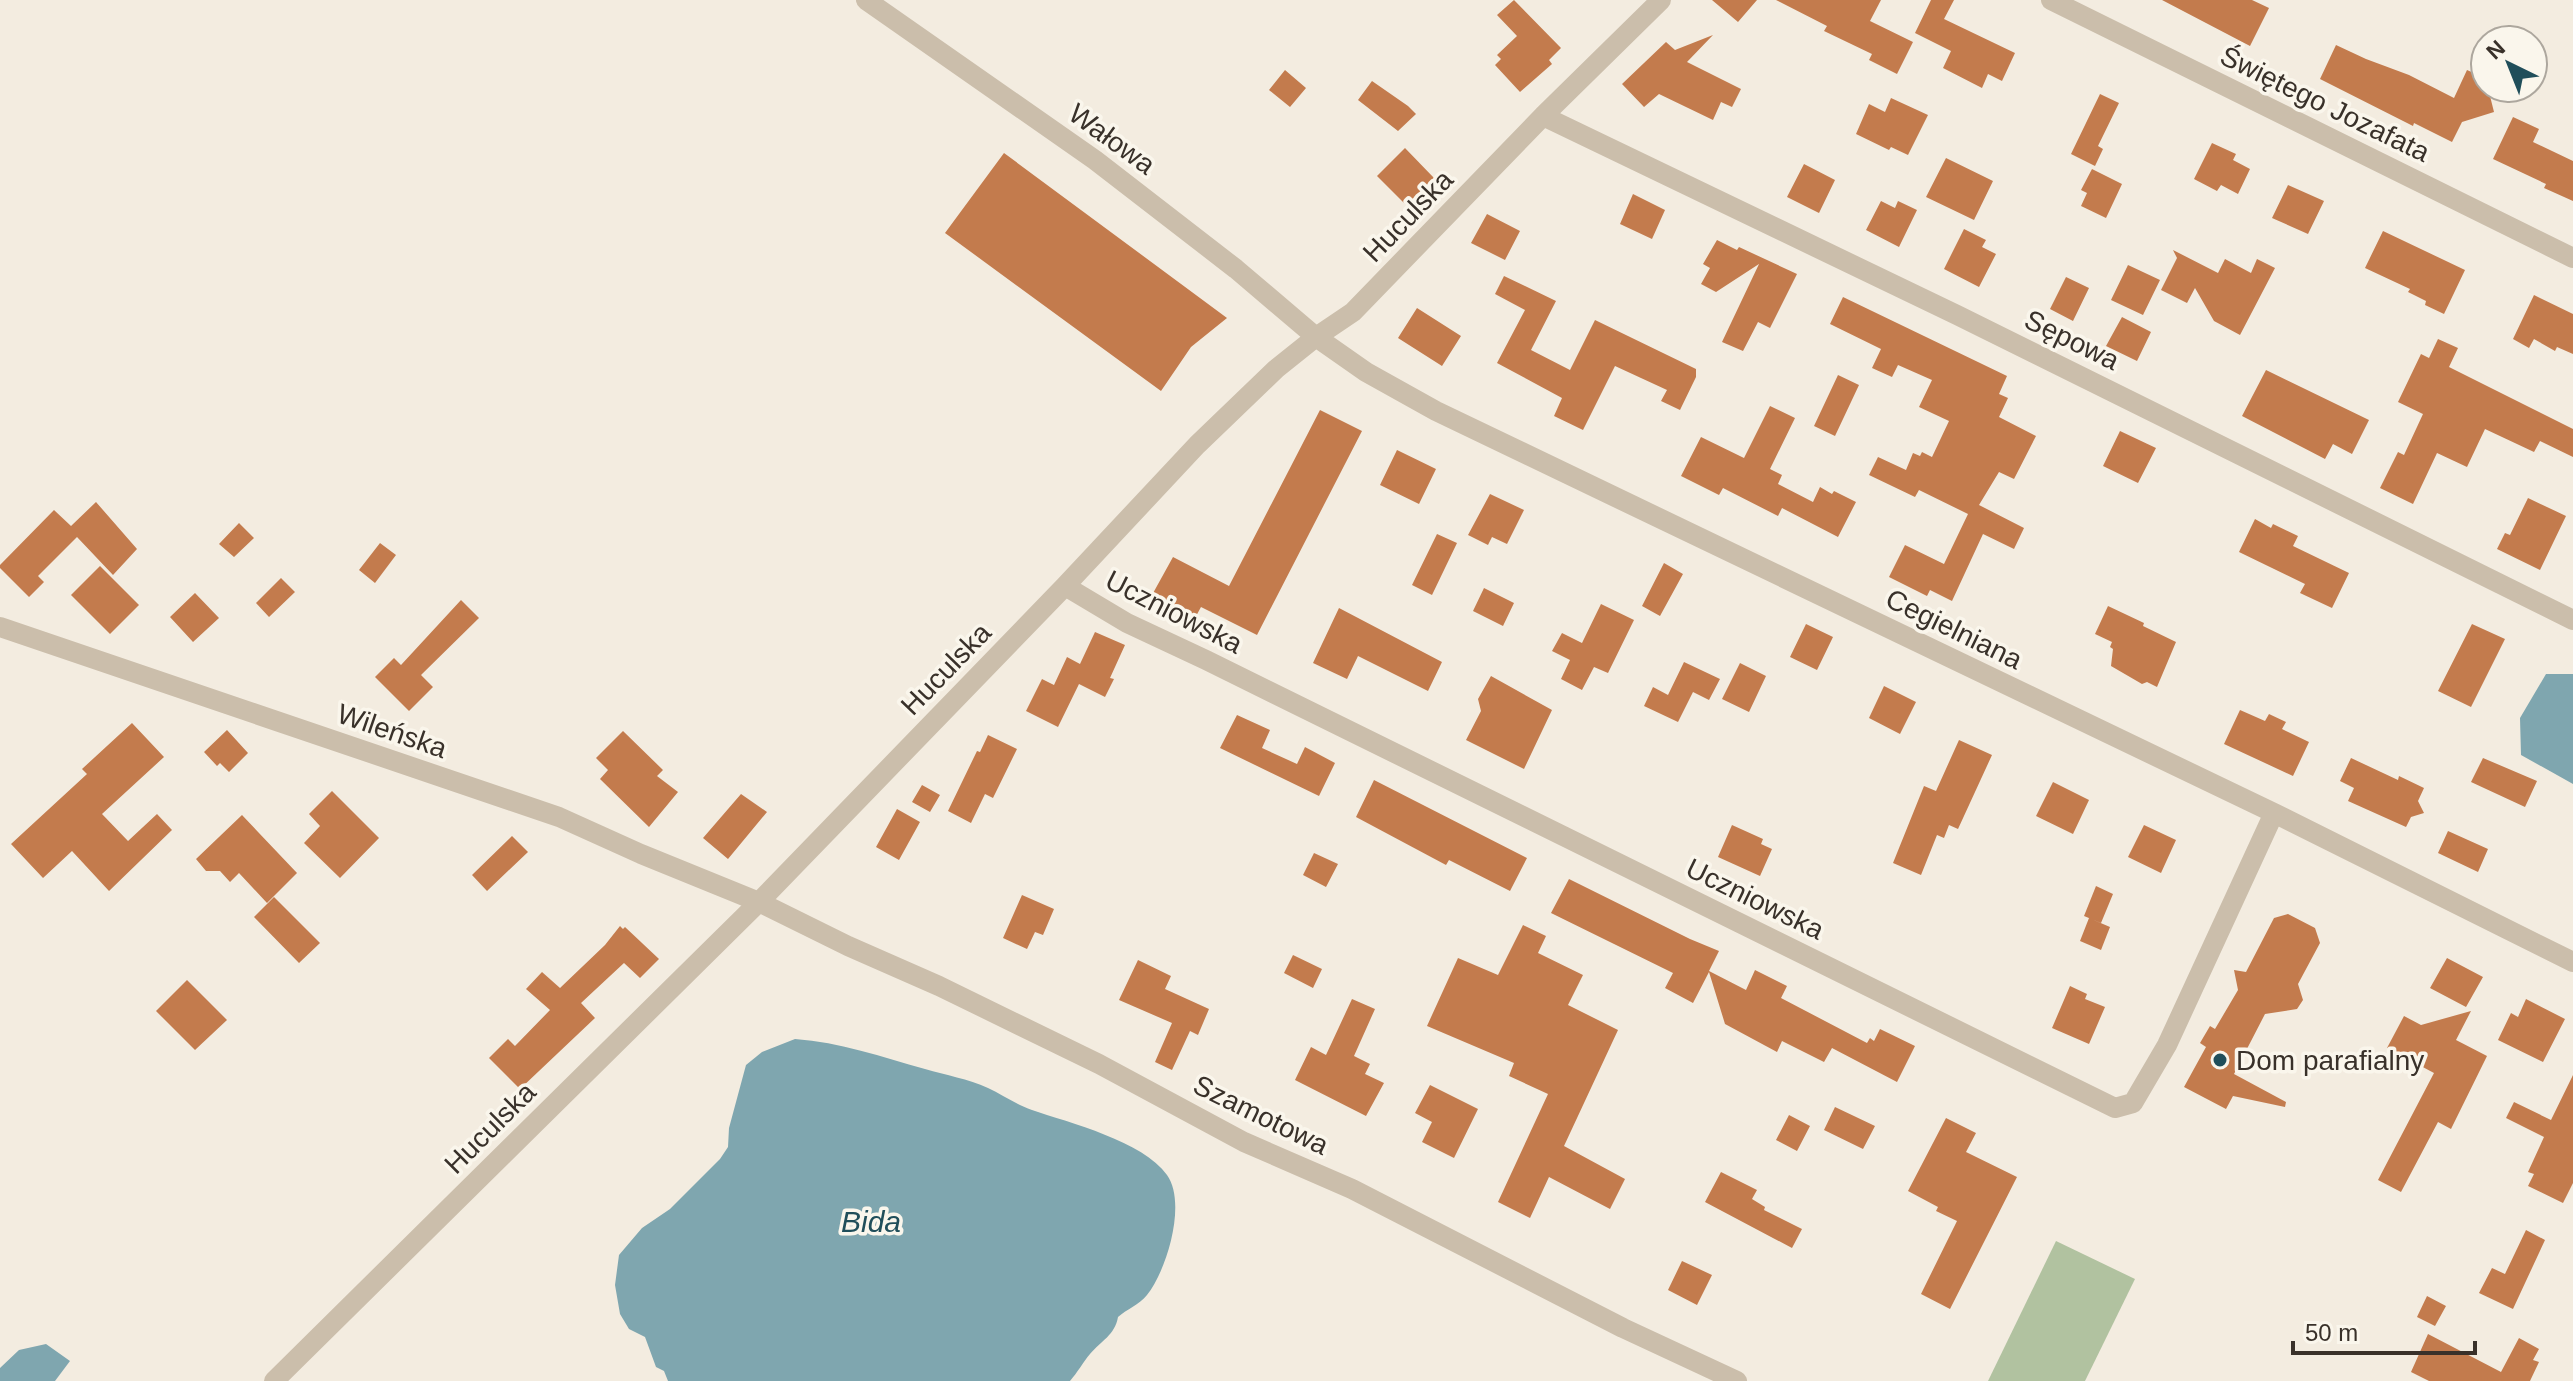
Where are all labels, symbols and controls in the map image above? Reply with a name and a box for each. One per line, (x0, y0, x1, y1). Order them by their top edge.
north arrow (2469, 24, 2549, 104)
text: N (2481, 35, 2510, 64)
street label: Świętego Jozafata (2215, 39, 2435, 168)
street label: Wałowa (1063, 97, 1161, 181)
street label: Huculska (1357, 164, 1459, 268)
street label: Sępowa (2020, 304, 2125, 376)
street label: Uczniowska (1100, 564, 1248, 660)
street label: Cegielniana (1881, 583, 2028, 676)
street label: Huculska (895, 617, 997, 721)
street label: Wileńska (333, 698, 451, 764)
street label: Uczniowska (1681, 852, 1829, 946)
place label: Dom parafialny (2236, 1045, 2424, 1076)
marker: Dom parafialny (2211, 1051, 2229, 1069)
street label: Szamotowa (1188, 1069, 1334, 1161)
street label: Huculska (438, 1076, 542, 1180)
water label: Bida (841, 1205, 901, 1238)
scale bar (2293, 1305, 2475, 1355)
text: 50 m (2305, 1319, 2358, 1346)

